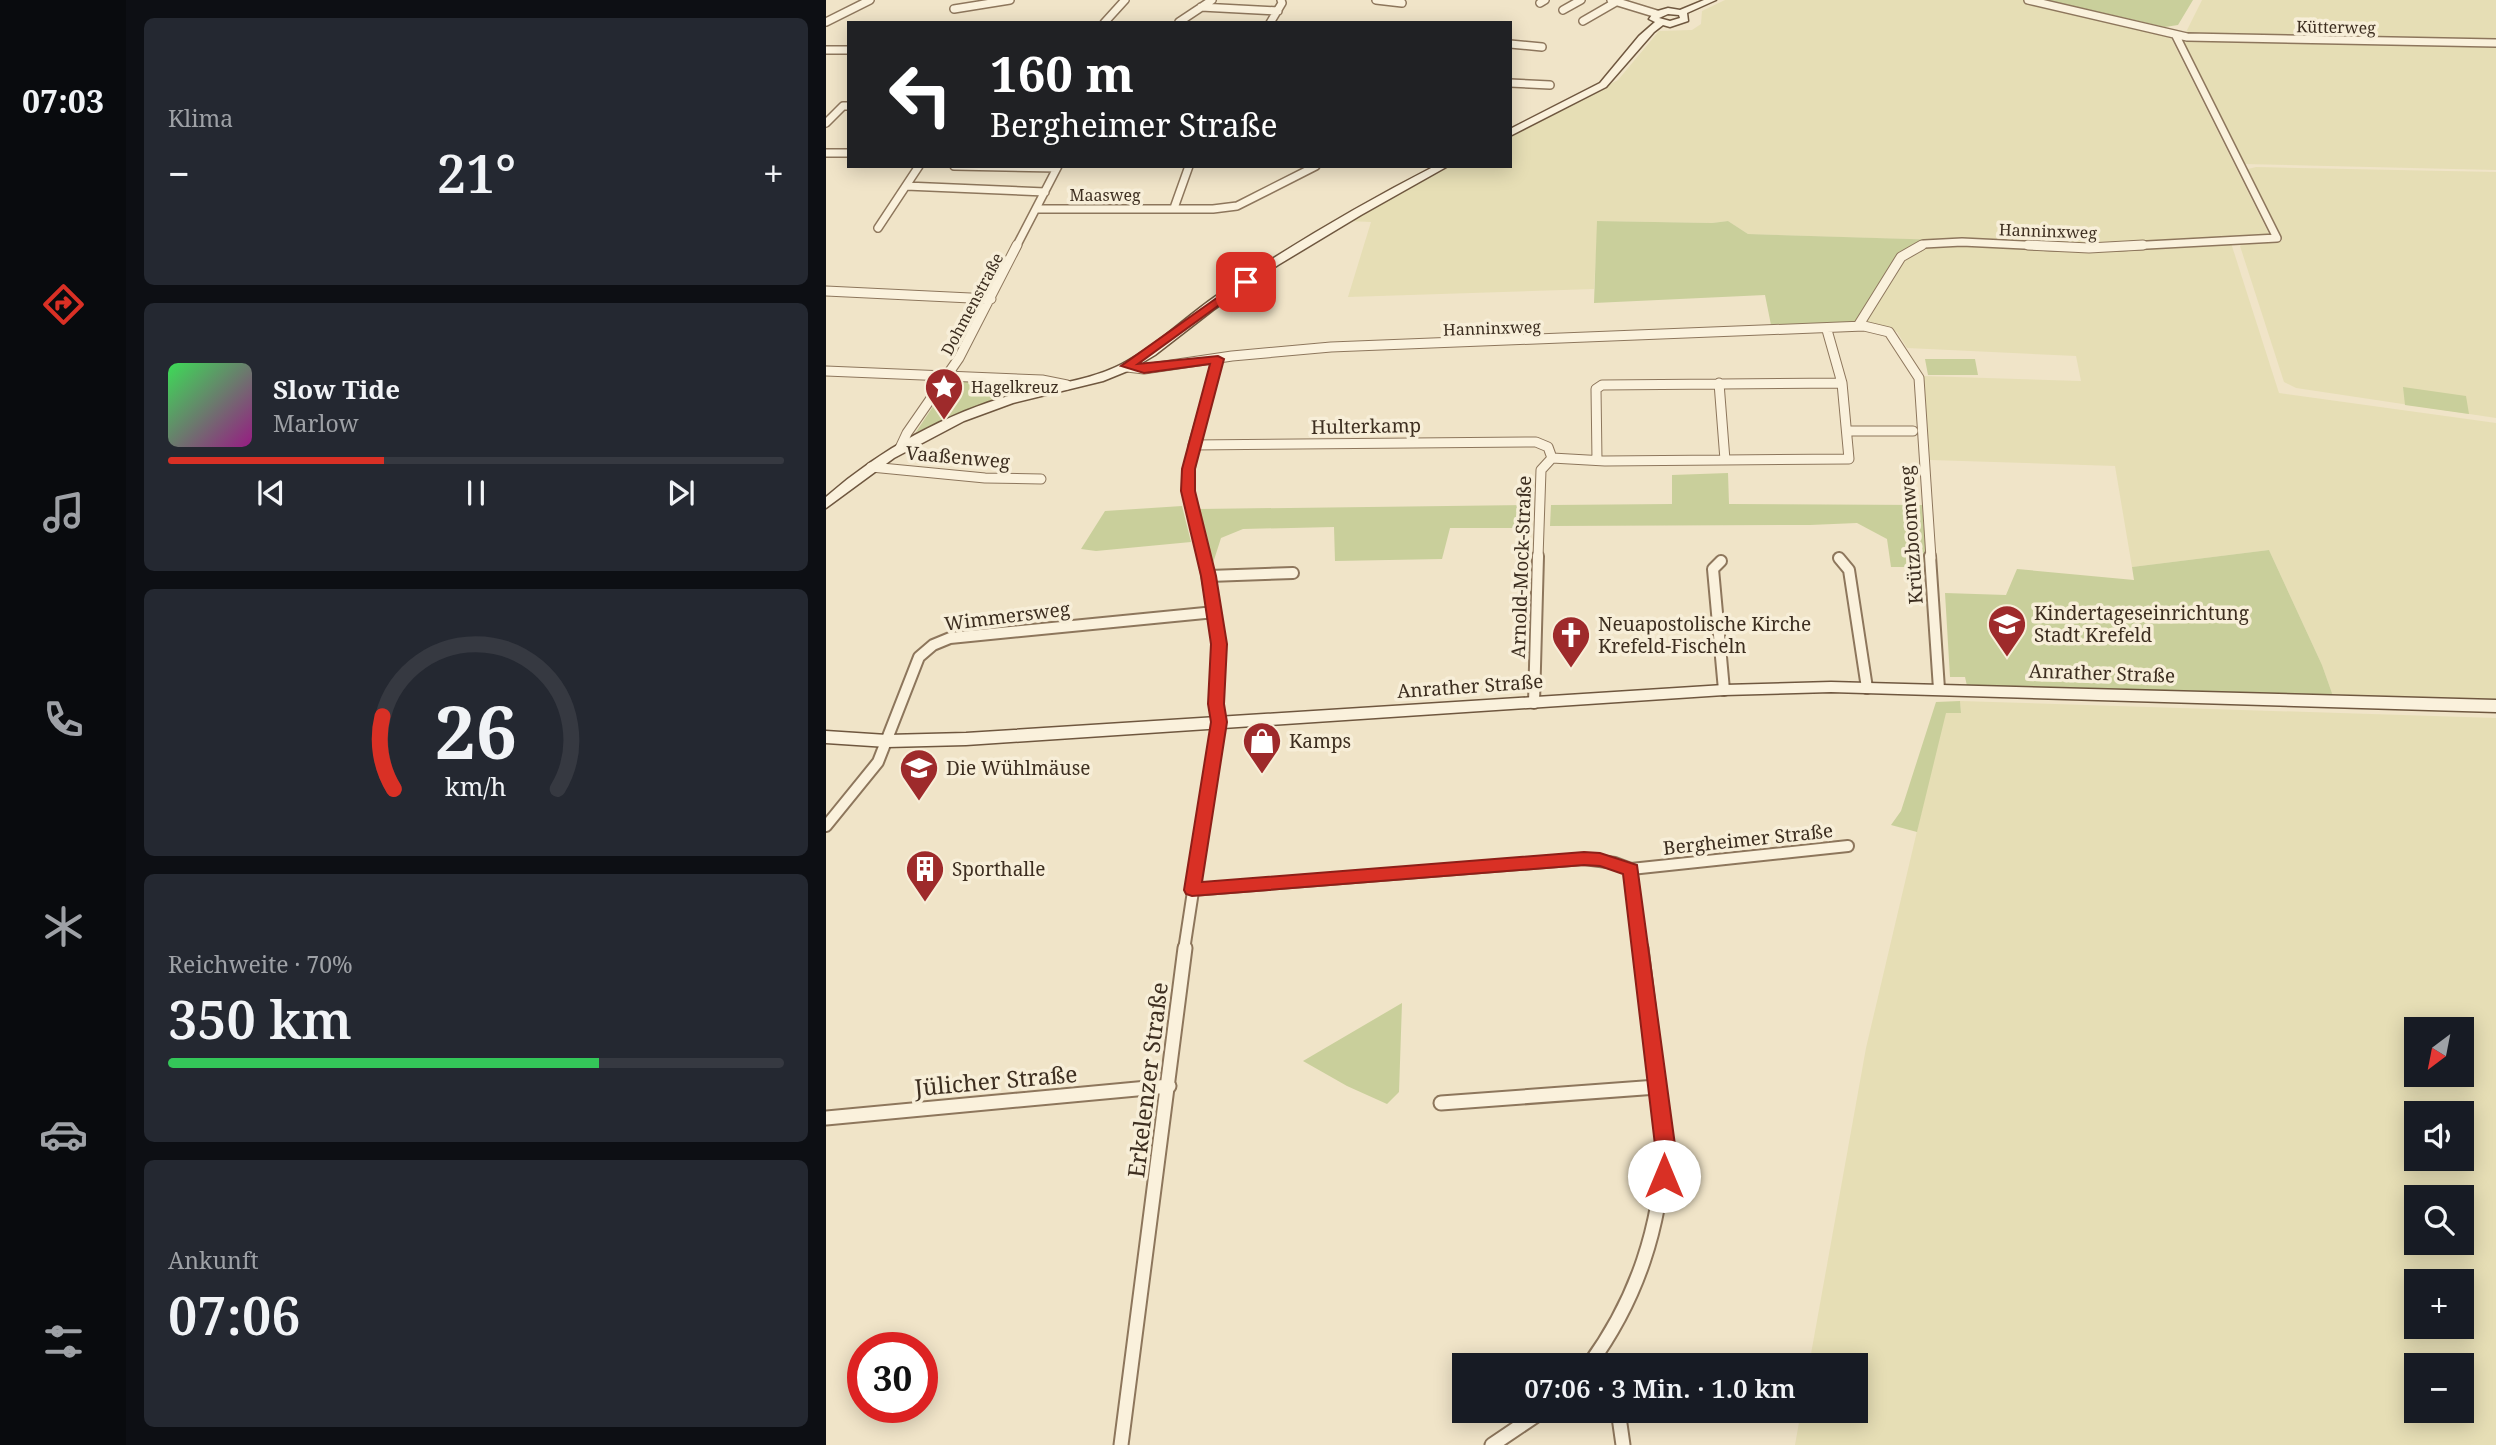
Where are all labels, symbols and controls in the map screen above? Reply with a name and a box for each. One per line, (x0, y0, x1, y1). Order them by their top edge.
street label: Kütterweg (2296, 15, 2376, 39)
text: 160 m (990, 40, 1134, 106)
icon: left (875, 49, 966, 140)
text: 07:03 (22, 79, 104, 122)
text: Klima (168, 102, 233, 134)
text: Bergheimer Straße (990, 103, 1278, 146)
text: 21° (437, 137, 516, 208)
text: − (168, 147, 190, 199)
text: + (763, 147, 784, 199)
street label: Maasweg (1069, 184, 1141, 206)
street label: Hanninxweg (1999, 218, 2098, 244)
street label: Dohmenstraße (936, 249, 1008, 359)
pin (1216, 252, 1276, 312)
icon: arrive (1227, 263, 1265, 301)
icon: directions (39, 280, 88, 329)
street label: Hanninxweg (1443, 315, 1542, 341)
place icon: Hagelkreuz (923, 366, 965, 421)
text: Slow Tide (273, 371, 400, 407)
place label: Hagelkreuz (971, 376, 1059, 398)
text: Marlow (273, 407, 359, 439)
street label: Hulterkamp (1311, 412, 1421, 440)
street label: Vaaßenweg (905, 439, 1011, 475)
street label: Krützboomweg (1893, 465, 1929, 605)
icon: previous (252, 474, 290, 512)
icon: pause (457, 474, 495, 512)
icon: next (662, 474, 700, 512)
street label: Arnold-Mock-Straße (1505, 475, 1537, 659)
icon: music (39, 488, 88, 537)
street label: Wimmersweg (943, 595, 1071, 637)
place label: Kindertageseinrichtung Stadt Krefeld (2034, 600, 2249, 648)
school or university icon: Kindertageseinrichtung Stadt Krefeld (1986, 603, 2028, 658)
place label: Neuapostolische Kirche Krefeld-Fischeln (1598, 611, 1811, 659)
church icon: Neuapostolische Kirche Krefeld-Fischeln (1550, 614, 1592, 669)
street label: Anrather Straße (2028, 657, 2176, 689)
street label: Anrather Straße (1396, 668, 1544, 704)
text: 26 (435, 681, 517, 780)
icon: phone (39, 695, 88, 744)
shop icon: Kamps (1241, 720, 1283, 775)
place label: Kamps (1289, 728, 1351, 754)
school or university icon: Die Wühlmäuse (898, 747, 940, 802)
place label: Die Wühlmäuse (946, 755, 1090, 781)
text: km/h (445, 768, 507, 802)
street label: Bergheimer Straße (1662, 817, 1834, 861)
building icon: Sporthalle (904, 848, 946, 903)
place label: Sporthalle (952, 856, 1045, 882)
icon: climate (39, 902, 88, 951)
text: Reichweite · 70% (168, 948, 353, 980)
street label: Erkelenzer Straße (1119, 980, 1175, 1179)
text: 350 km (168, 983, 352, 1054)
north arrow (2404, 1017, 2474, 1087)
map controls (2404, 1017, 2474, 1423)
street label: Jülicher Straße (912, 1057, 1079, 1103)
button: sound (2404, 1101, 2474, 1171)
icon: car (39, 1110, 88, 1159)
position arrow (1627, 1139, 1701, 1213)
button: search (2404, 1185, 2474, 1255)
text: Ankunft (168, 1244, 259, 1276)
button: + (2404, 1269, 2474, 1339)
text: 07:06 (168, 1279, 301, 1350)
icon: filters (39, 1317, 88, 1366)
speed limit sign: 30 (847, 1332, 938, 1423)
button: − (2404, 1353, 2474, 1423)
text: 07:06 · 3 Min. · 1.0 km (1524, 1370, 1796, 1406)

